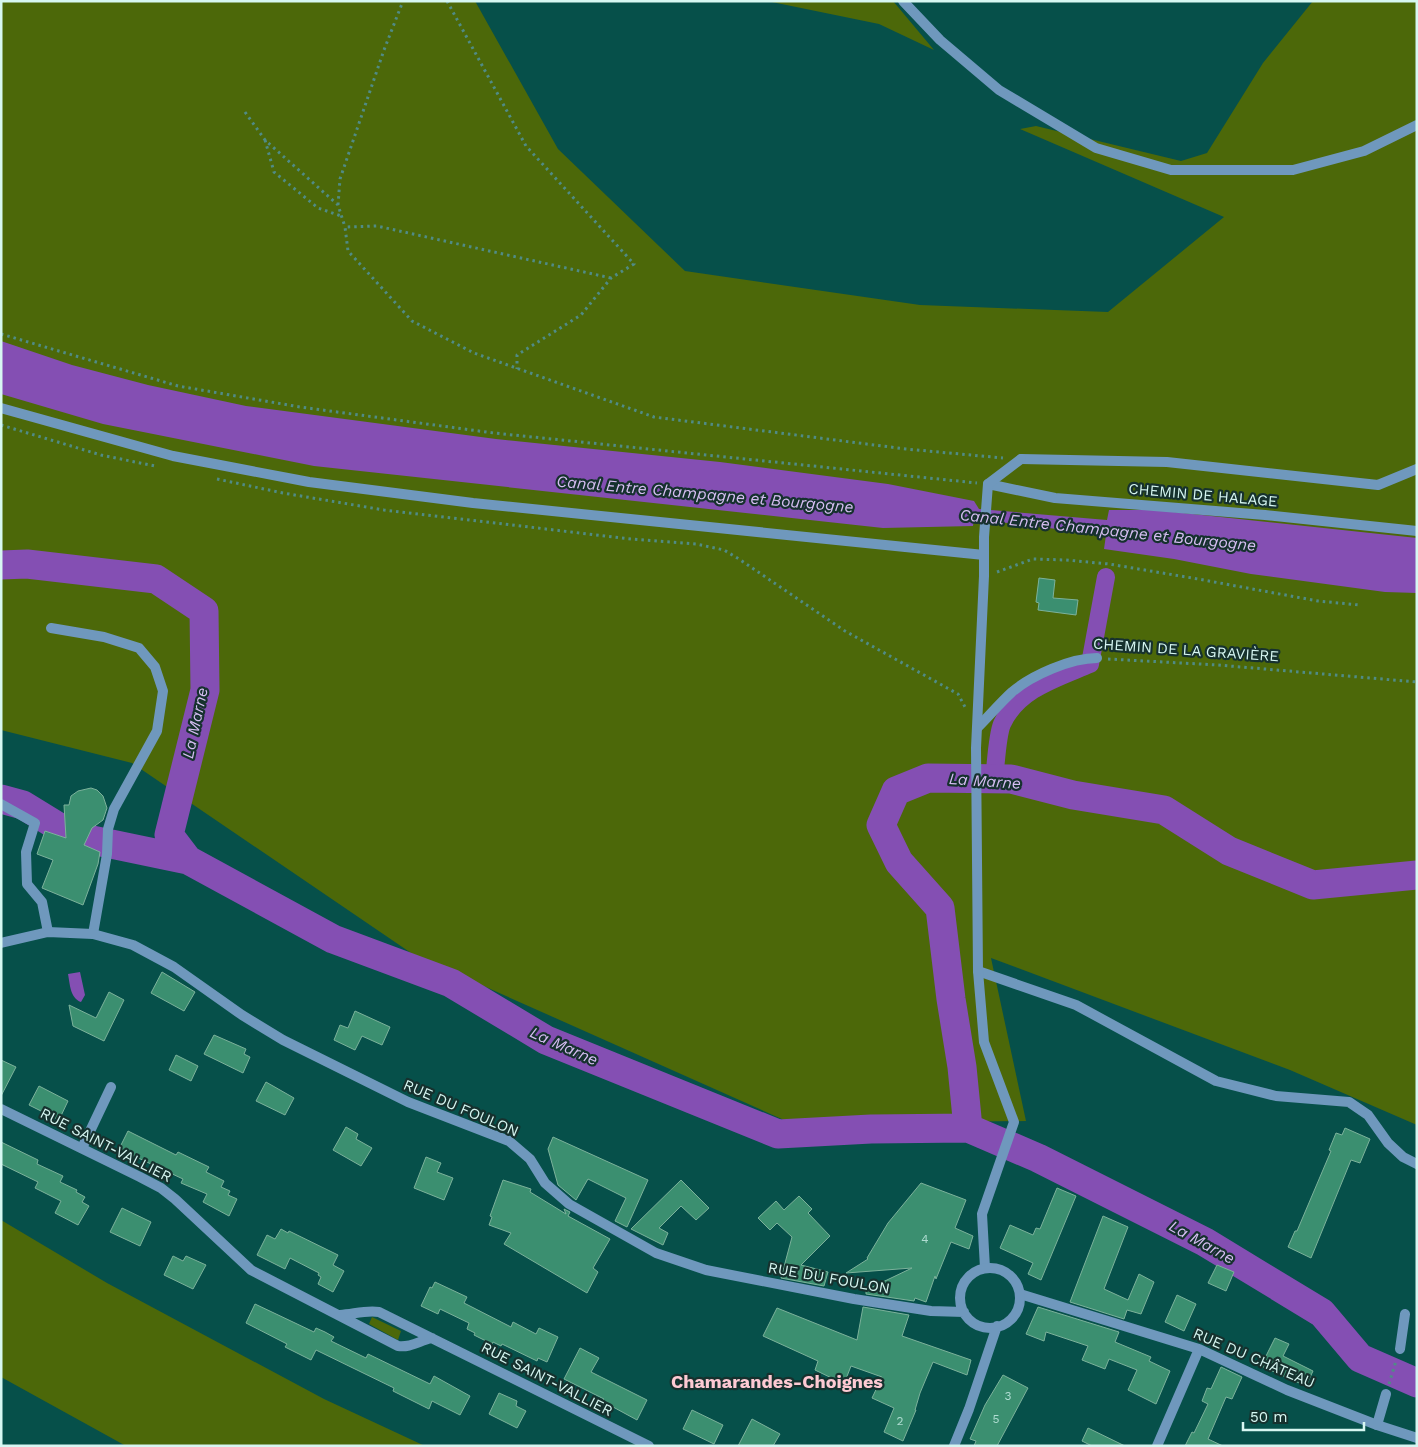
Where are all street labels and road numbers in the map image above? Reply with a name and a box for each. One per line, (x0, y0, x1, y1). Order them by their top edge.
street label: CHEMIN DE HALAGE (1128, 480, 1278, 510)
street label: CHEMIN DE LA GRAVIÈRE (1092, 635, 1280, 665)
street label: RUE DU FOULON (401, 1076, 521, 1140)
street label: RUE SAINT-VALLIER (37, 1104, 175, 1186)
street label: RUE DU FOULON (767, 1258, 891, 1298)
street label: RUE DU CHÂTEAU (1190, 1324, 1318, 1392)
street label: RUE SAINT-VALLIER (478, 1338, 616, 1420)

